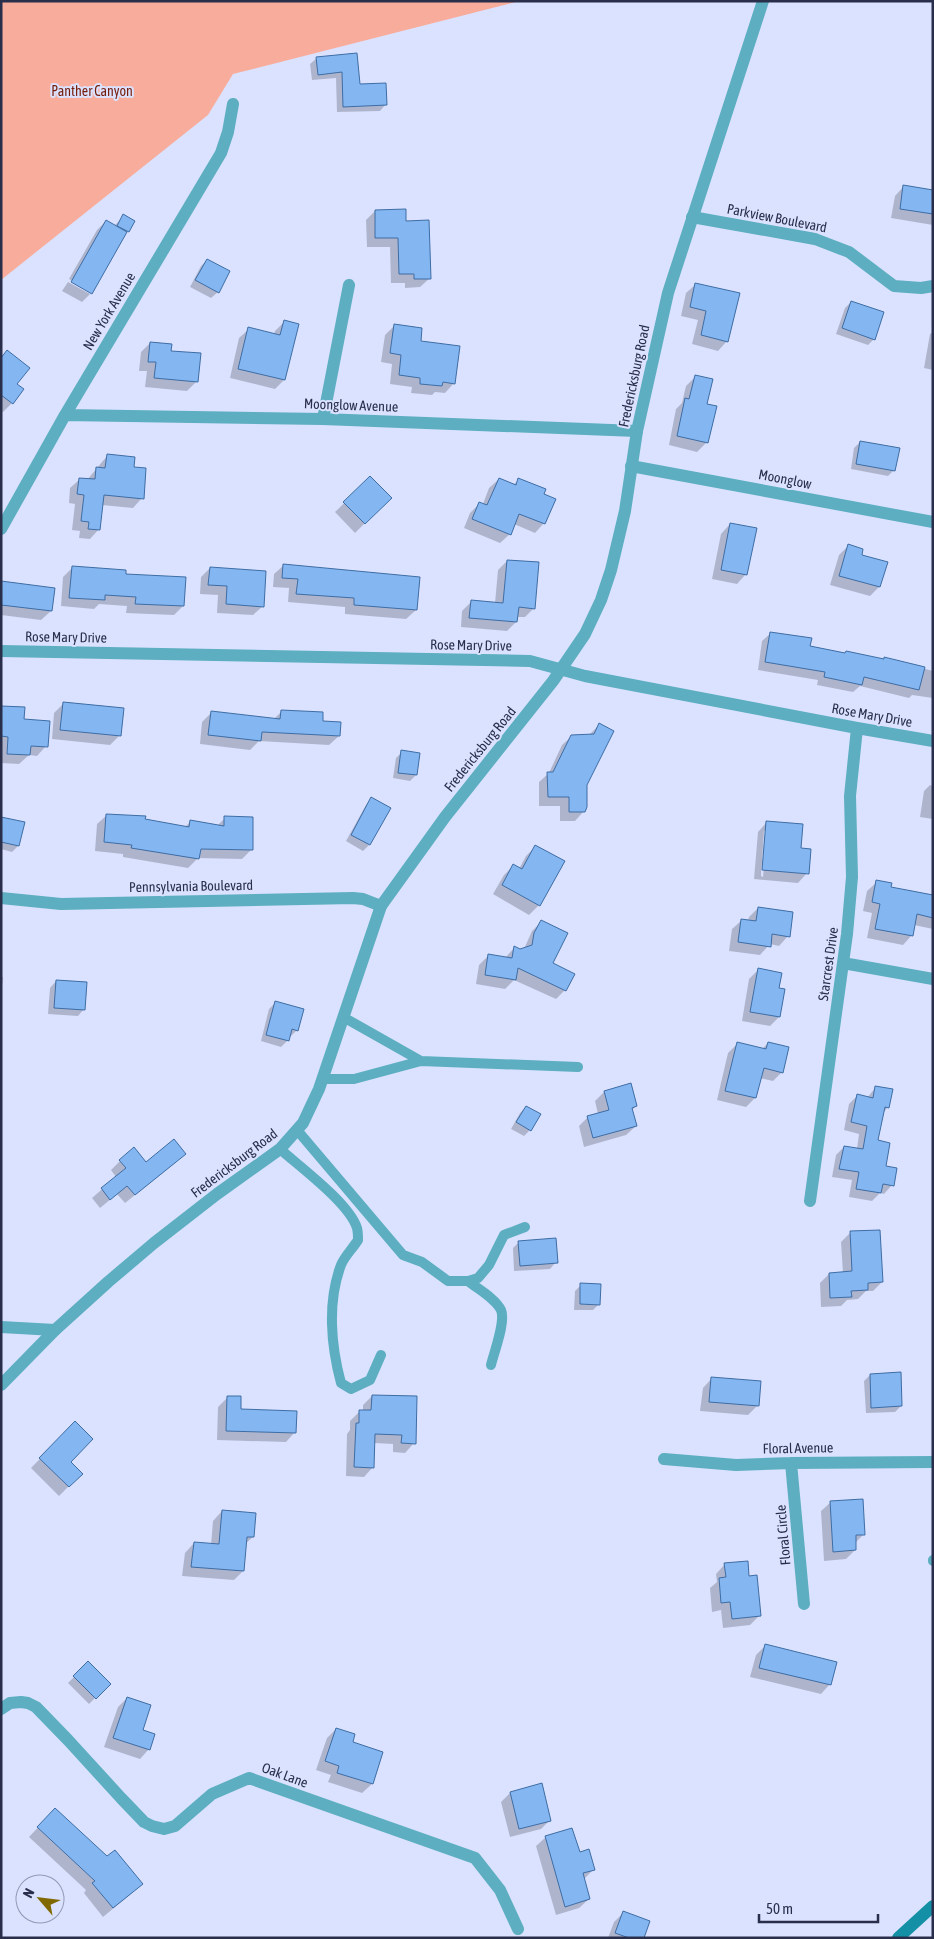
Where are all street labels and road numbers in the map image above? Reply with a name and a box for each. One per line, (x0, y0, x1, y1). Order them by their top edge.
street label: Parkview Boulevard (726, 200, 828, 236)
street label: New York Avenue (80, 269, 138, 353)
street label: Fredericksburg Road (615, 323, 653, 429)
street label: Moonglow Avenue (304, 395, 398, 415)
street label: Moonglow (757, 466, 814, 492)
street label: Rose Mary Drive (25, 628, 107, 646)
street label: Rose Mary Drive (430, 636, 512, 654)
street label: Rose Mary Drive (830, 700, 914, 730)
street label: Fredericksburg Road (441, 703, 519, 795)
street label: Pennsylvania Boulevard (129, 877, 253, 895)
street label: Starcrest Drive (815, 926, 841, 1002)
street label: Fredericksburg Road (188, 1125, 280, 1201)
street label: Floral Avenue (763, 1439, 833, 1457)
street label: Floral Circle (772, 1504, 794, 1566)
street label: Oak Lane (260, 1759, 310, 1791)

